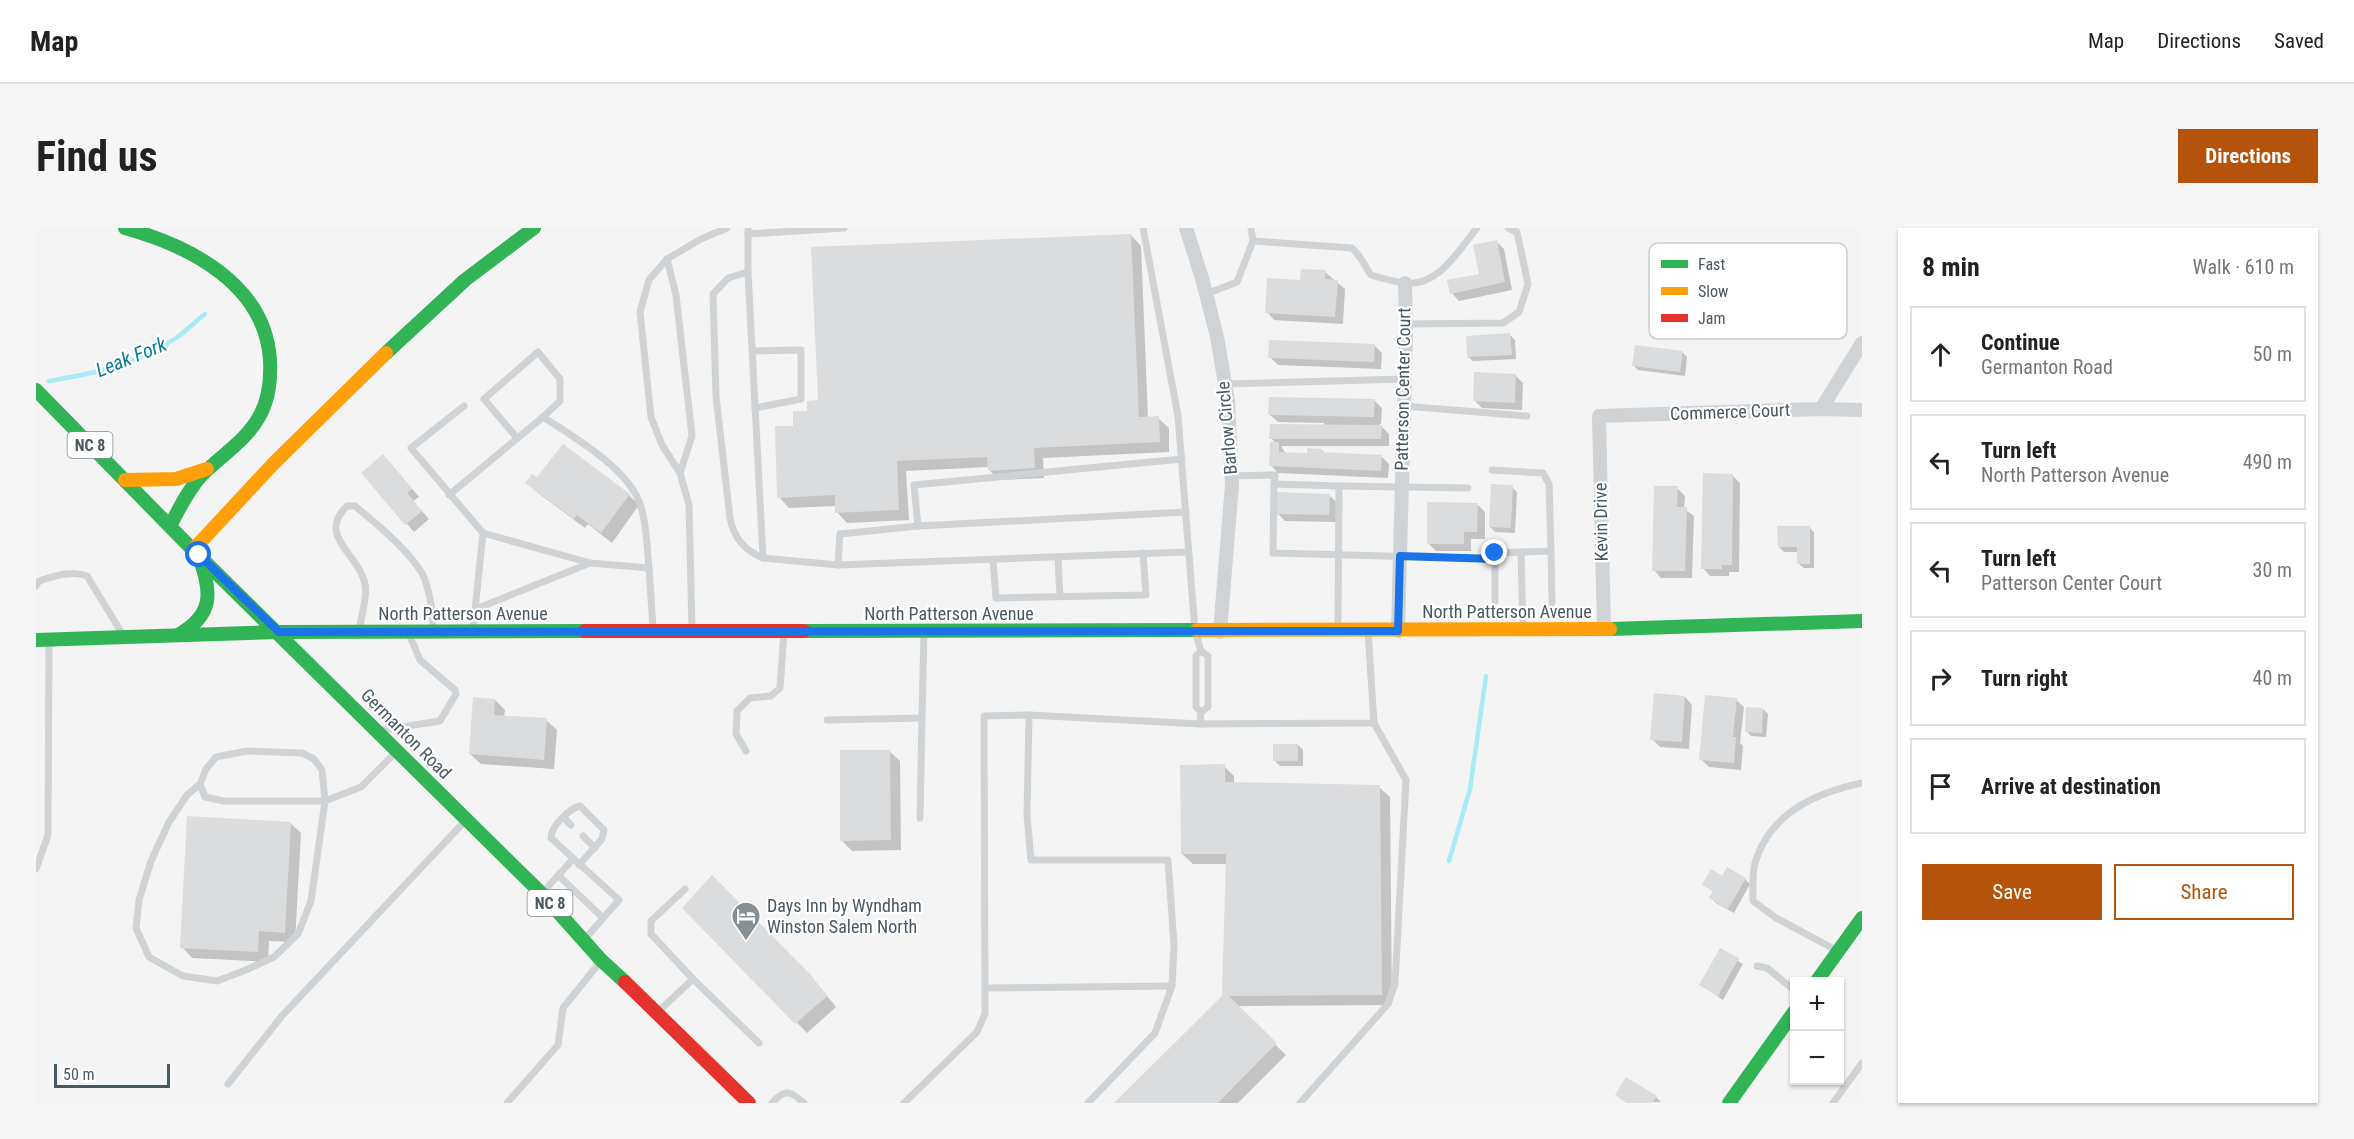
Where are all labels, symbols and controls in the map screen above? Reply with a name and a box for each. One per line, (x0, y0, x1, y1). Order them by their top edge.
text: Map (30, 25, 78, 58)
text: Map (2088, 29, 2124, 53)
text: Directions (2157, 29, 2241, 53)
text: Saved (2274, 29, 2324, 53)
button: Directions (2178, 129, 2318, 183)
text: Find us (36, 132, 157, 181)
legend (1649, 243, 1847, 339)
text: 8 min (1922, 252, 1980, 282)
text: Fast (1698, 255, 1725, 274)
text: Walk · 610 m (2193, 255, 2294, 279)
text: Slow (1698, 282, 1728, 301)
street label: Patterson Center Court (1391, 307, 1414, 471)
text: Jam (1698, 309, 1725, 328)
text: Continue (1981, 330, 2060, 355)
water label: Leak Fork (92, 331, 171, 382)
icon: ahead (1924, 338, 1957, 371)
text: 50 m (2253, 342, 2292, 366)
text: Germanton Road (1981, 355, 2113, 379)
street label: Barlow Circle (1212, 381, 1241, 476)
street label: Commerce Court (1670, 399, 1790, 424)
road number: NC 8 (68, 432, 112, 458)
text: Turn left (1981, 438, 2056, 463)
icon: left (1924, 446, 1957, 479)
text: 490 m (2243, 450, 2292, 474)
text: North Patterson Avenue (1981, 463, 2169, 487)
street label: Kevin Drive (1589, 483, 1612, 561)
route end (1481, 539, 1507, 565)
route start (185, 541, 211, 567)
text: Turn left (1981, 546, 2056, 571)
icon: left (1924, 554, 1957, 587)
text: 30 m (2253, 558, 2292, 582)
text: Patterson Center Court (1981, 571, 2162, 595)
street label: North Patterson Avenue (1422, 601, 1592, 622)
street label: North Patterson Avenue (378, 603, 548, 624)
street label: North Patterson Avenue (864, 603, 1034, 624)
icon: right (1924, 662, 1957, 695)
text: Turn right (1981, 666, 2068, 691)
text: 40 m (2253, 666, 2292, 690)
street label: Germanton Road (357, 684, 456, 783)
icon: arrive (1924, 770, 1957, 803)
text: Arrive at destination (1981, 774, 2161, 799)
button: Save (1922, 864, 2102, 920)
button: Share (2114, 864, 2294, 920)
road number: NC 8 (528, 890, 572, 916)
place label: Days Inn by Wyndham Winston Salem North (767, 895, 922, 937)
hotel icon: Days Inn by Wyndham Winston Salem North (730, 900, 762, 942)
map controls (1790, 977, 1844, 1085)
button: + (1790, 977, 1844, 1031)
button: − (1790, 1031, 1844, 1085)
scale bar (54, 1061, 170, 1088)
text: 50 m (63, 1065, 95, 1084)

